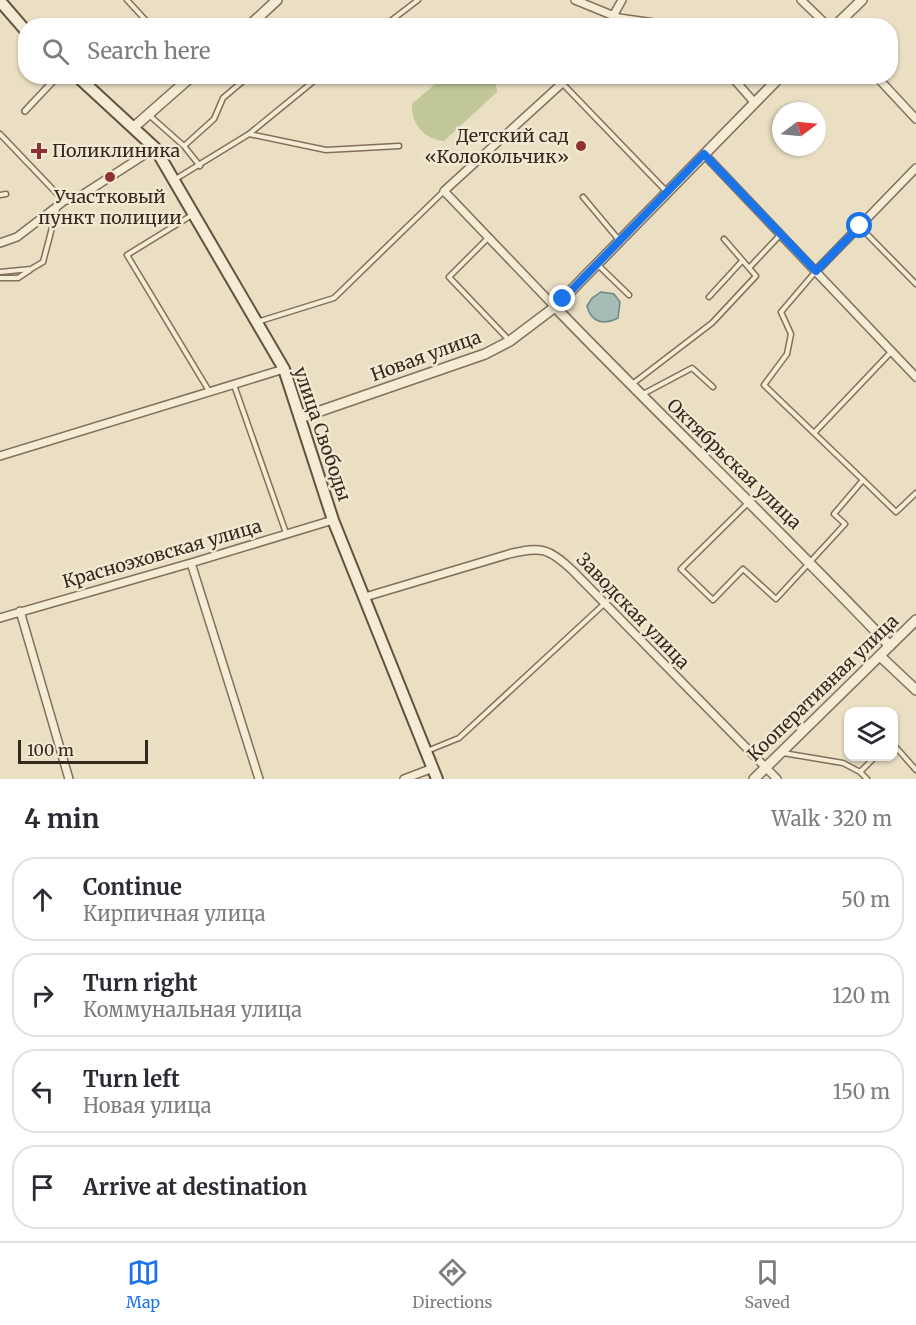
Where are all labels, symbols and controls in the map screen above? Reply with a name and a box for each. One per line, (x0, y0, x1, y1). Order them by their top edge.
search box (18, 18, 898, 84)
icon: search (39, 35, 72, 68)
text: Search here (87, 37, 210, 65)
north arrow (772, 102, 826, 156)
place label: Детский сад «Колокольчик» (425, 124, 569, 168)
place label: Поликлиника (52, 139, 181, 162)
marker: Детский сад «Колокольчик» (574, 139, 588, 153)
marker: Поликлиника (30, 142, 48, 160)
marker: Участковый пункт полиции (103, 170, 117, 184)
place label: Участковый пункт полиции (38, 185, 182, 229)
route start (846, 212, 872, 238)
route end (549, 285, 575, 311)
street label: Новая улица (368, 325, 484, 386)
street label: улица Свободы (289, 364, 356, 504)
street label: Октябрьская улица (662, 393, 807, 534)
street label: Красноэховская улица (60, 514, 264, 593)
street label: Заводская улица (572, 548, 695, 674)
street label: Кооперативная улица (742, 609, 903, 766)
map controls (844, 707, 898, 761)
button: layers (844, 707, 898, 761)
scale bar (18, 737, 148, 764)
text: 100 m (27, 740, 74, 760)
text: 4 min (24, 802, 99, 835)
text: Walk · 320 m (772, 806, 892, 831)
text: Continue (83, 873, 182, 901)
icon: ahead (26, 883, 59, 916)
text: 50 m (841, 887, 890, 912)
text: Кирпичная улица (83, 901, 265, 926)
text: Turn right (83, 969, 197, 997)
icon: right (26, 979, 59, 1012)
text: 120 m (832, 983, 890, 1008)
text: Коммунальная улица (83, 997, 302, 1022)
text: Turn left (83, 1065, 180, 1093)
icon: left (26, 1075, 59, 1108)
text: 150 m (833, 1079, 890, 1104)
text: Новая улица (83, 1093, 211, 1118)
icon: arrive (26, 1171, 59, 1204)
text: Arrive at destination (83, 1173, 307, 1201)
tab: Map (126, 1256, 160, 1312)
tab: Directions (412, 1256, 492, 1312)
tab: Saved (745, 1256, 790, 1312)

